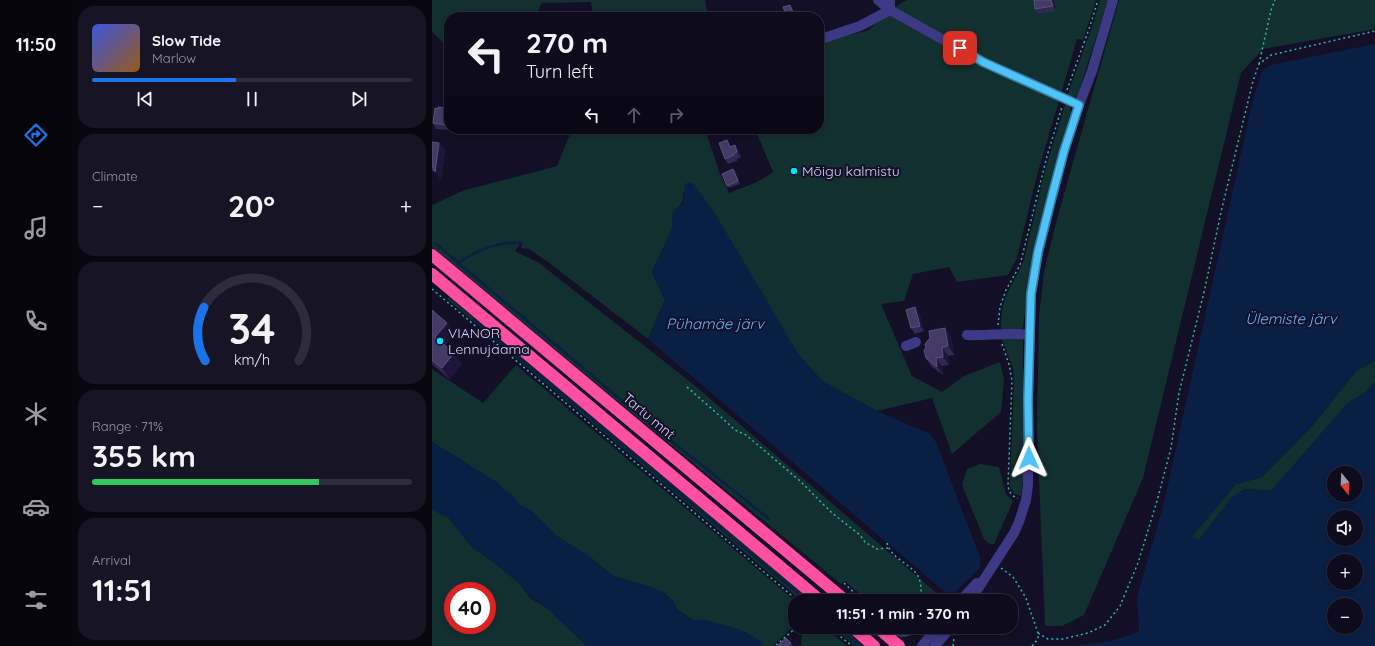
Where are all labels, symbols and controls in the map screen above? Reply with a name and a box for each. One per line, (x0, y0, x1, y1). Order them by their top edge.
text: 270 m (526, 25, 608, 60)
icon: left (460, 28, 512, 80)
text: Slow Tide (152, 31, 221, 50)
pin (943, 31, 977, 65)
text: 11:50 (16, 33, 56, 56)
icon: arrive (949, 37, 971, 59)
text: Marlow (152, 50, 196, 66)
text: Turn left (526, 60, 594, 83)
icon: previous (134, 88, 156, 110)
icon: pause (241, 88, 263, 110)
icon: next (348, 88, 370, 110)
icon: left (581, 104, 603, 126)
icon: ahead (623, 104, 645, 126)
icon: right (665, 104, 687, 126)
icon: directions (22, 121, 50, 149)
place label: Mõigu kalmistu (802, 162, 900, 180)
marker: Mõigu kalmistu (789, 166, 799, 176)
text: Climate (92, 168, 138, 184)
text: 20° (228, 187, 275, 225)
text: − (92, 192, 103, 220)
text: + (400, 192, 412, 220)
icon: music (22, 214, 50, 242)
text: 34 (229, 302, 275, 354)
icon: phone (22, 307, 50, 335)
water label: Ülemiste järv (1245, 309, 1339, 328)
water label: Pühamäe järv (666, 314, 766, 333)
place label: VIANOR Lennujaama (448, 324, 530, 358)
marker: VIANOR Lennujaama (435, 336, 445, 346)
text: km/h (234, 351, 270, 369)
street label: Tartu mnt (619, 389, 679, 443)
icon: climate (22, 400, 50, 428)
text: Range · 71% (92, 418, 163, 434)
text: 355 km (92, 437, 196, 475)
position arrow (1008, 437, 1050, 479)
north arrow (1327, 466, 1363, 502)
map controls (1327, 466, 1363, 634)
icon: car (22, 493, 50, 521)
button: sound (1327, 510, 1363, 546)
text: Arrival (92, 552, 131, 568)
button: + (1327, 554, 1363, 590)
text: 11:51 (92, 571, 152, 609)
speed limit sign: 40 (444, 582, 496, 634)
icon: filters (22, 586, 50, 614)
button: − (1327, 598, 1363, 634)
text: 11:51 · 1 min · 370 m (836, 604, 970, 623)

